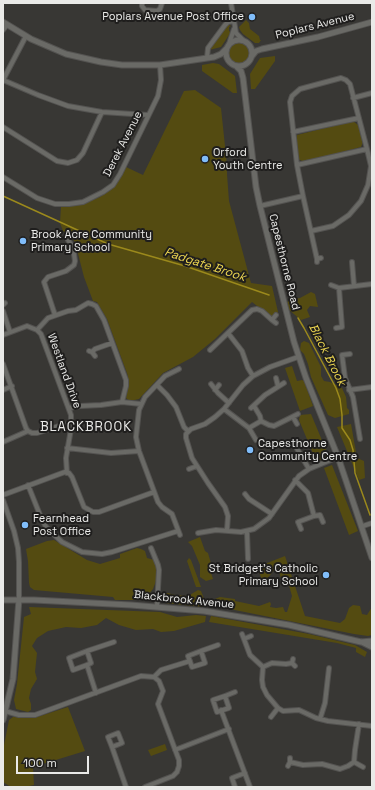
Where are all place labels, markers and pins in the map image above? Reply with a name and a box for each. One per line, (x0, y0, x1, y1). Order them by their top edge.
place label: Poplars Avenue Post Office (102, 10, 244, 24)
marker: Poplars Avenue Post Office (247, 12, 257, 22)
place label: Orford Youth Centre (213, 146, 283, 172)
marker: Orford Youth Centre (200, 154, 210, 164)
place label: Brook Acre Community Primary School (31, 228, 152, 254)
marker: Brook Acre Community Primary School (18, 236, 28, 246)
place label: Capesthorne Community Centre (258, 437, 357, 463)
marker: Capesthorne Community Centre (245, 445, 255, 455)
place label: Fearnhead Post Office (33, 512, 91, 538)
marker: Fearnhead Post Office (20, 520, 30, 530)
place label: St Bridget's Catholic Primary School (209, 562, 318, 588)
marker: St Bridget's Catholic Primary School (321, 570, 331, 580)

